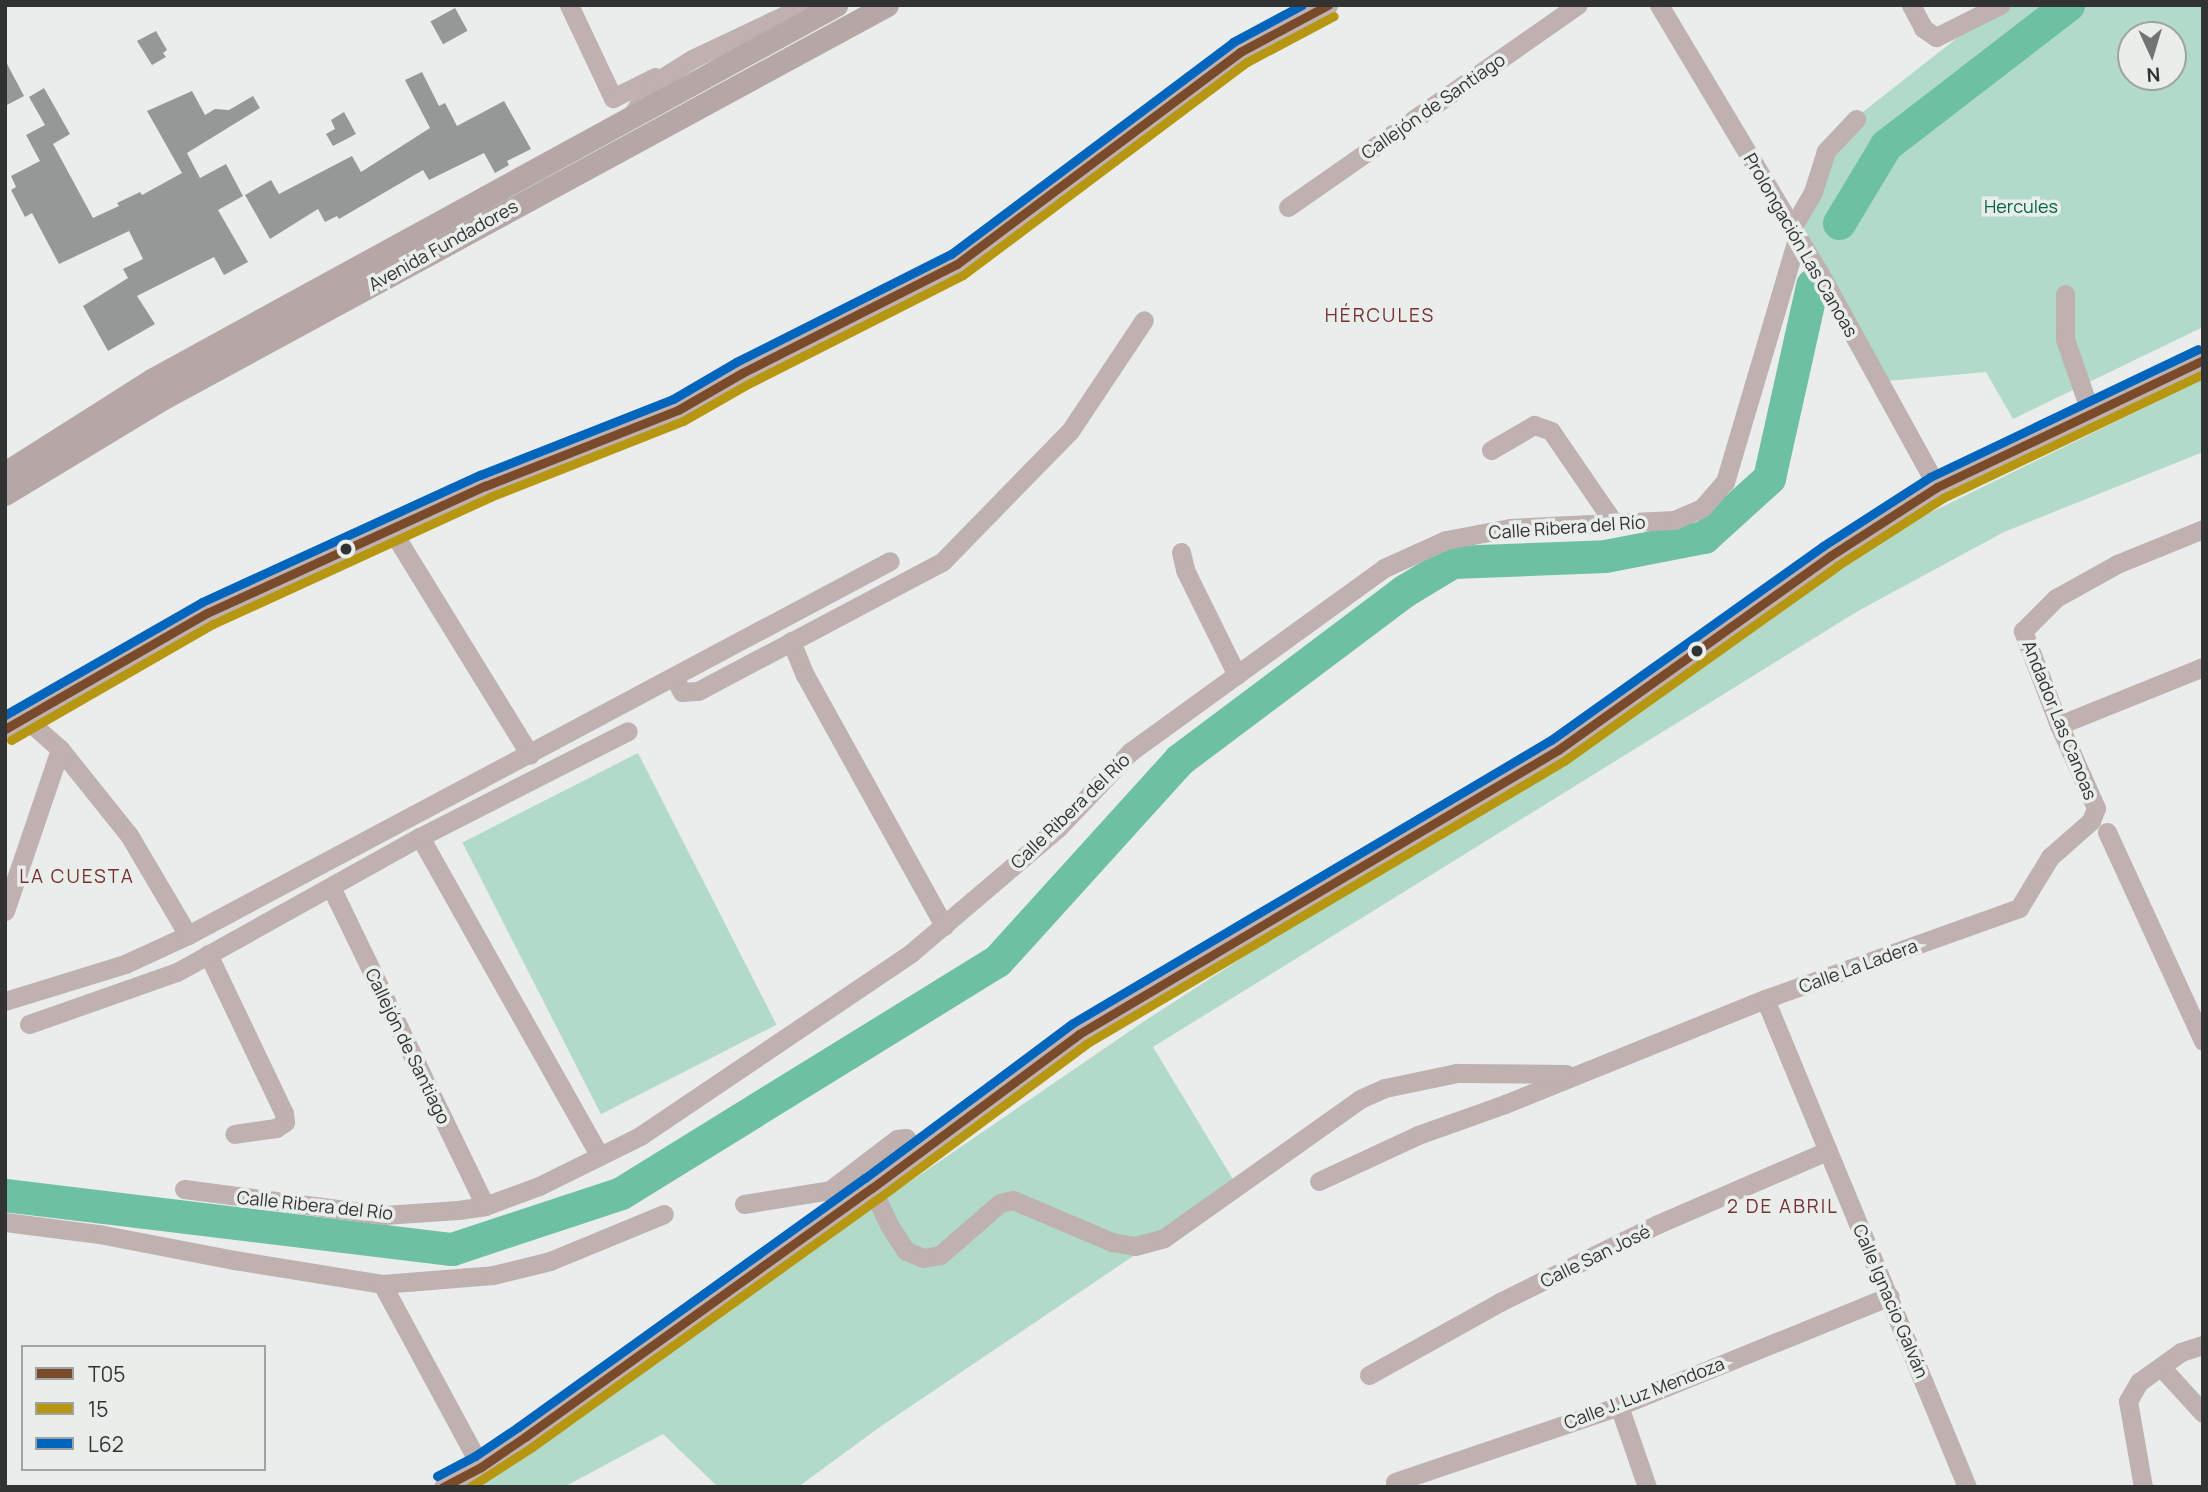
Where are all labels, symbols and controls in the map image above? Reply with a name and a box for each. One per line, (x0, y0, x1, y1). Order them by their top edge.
north arrow (2117, 21, 2187, 91)
street label: Callejón de Santiago (1357, 48, 1509, 164)
text: N (2146, 62, 2161, 88)
street label: Prolongación Las Canoas (1739, 149, 1863, 341)
street label: Avenida Fundadores (365, 195, 521, 295)
park label: Hercules (1984, 195, 2058, 217)
district label: HÉRCULES (1326, 305, 1434, 327)
street label: Calle Ribera del Río (1488, 511, 1646, 543)
unlabelled marker (339, 542, 353, 556)
street label: Andador Las Canoas (2018, 637, 2102, 803)
unlabelled marker (1690, 644, 1704, 658)
street label: Calle Ribera del Río (1006, 749, 1134, 873)
district label: LA CUESTA (20, 866, 134, 888)
street label: Calle La Ladera (1796, 935, 1920, 997)
street label: Callejón de Santiago (361, 965, 455, 1127)
street label: Calle Ribera del Río (236, 1186, 394, 1224)
district label: 2 DE ABRIL (1728, 1196, 1838, 1218)
street label: Calle San José (1536, 1220, 1654, 1292)
street label: Calle Ignacio Galván (1849, 1221, 1933, 1381)
legend (21, 1345, 266, 1471)
street label: Calle J. Luz Mendoza (1561, 1352, 1727, 1434)
text: T05 (88, 1360, 125, 1388)
text: 15 (88, 1395, 108, 1423)
text: L62 (88, 1430, 124, 1458)

